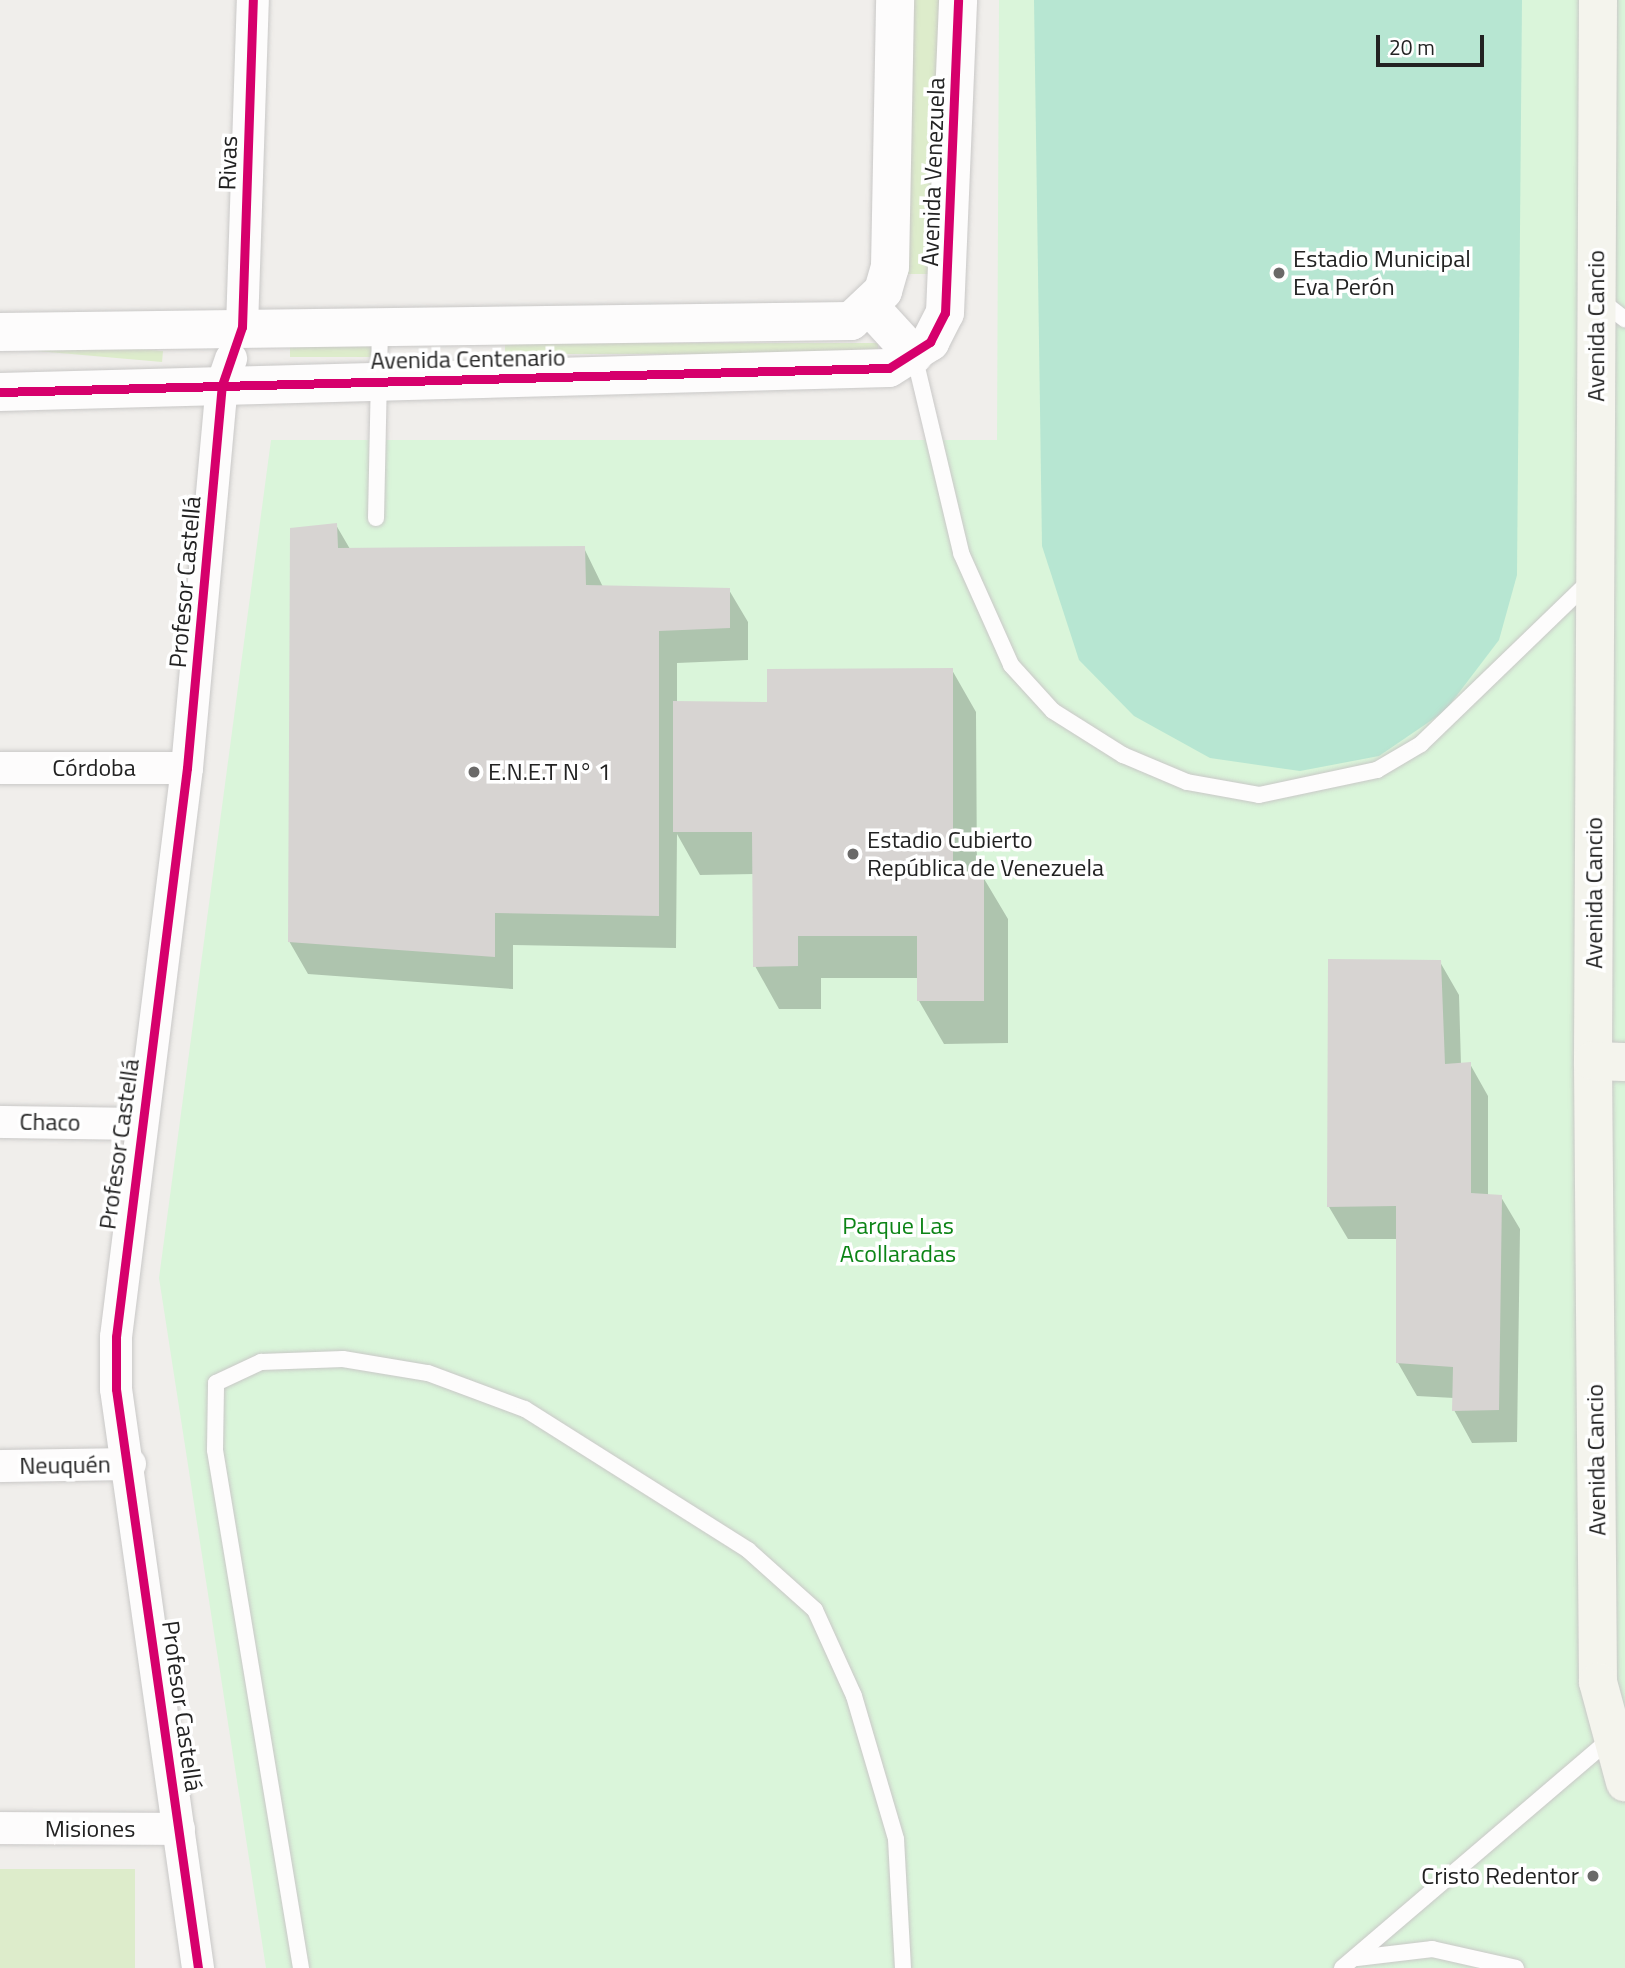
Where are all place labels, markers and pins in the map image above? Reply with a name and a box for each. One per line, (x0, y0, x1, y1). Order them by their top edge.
place label: Estadio Municipal Eva Perón (1293, 245, 1471, 301)
marker: Estadio Municipal Eva Perón (1271, 265, 1287, 281)
place label: E.N.E.T N° 1 (488, 758, 611, 786)
marker: E.N.E.T N° 1 (466, 764, 482, 780)
place label: Estadio Cubierto República de Venezuela (867, 826, 1104, 882)
marker: Estadio Cubierto República de Venezuela (845, 846, 861, 862)
place label: Cristo Redentor (1421, 1862, 1579, 1890)
marker: Cristo Redentor (1585, 1868, 1601, 1884)

